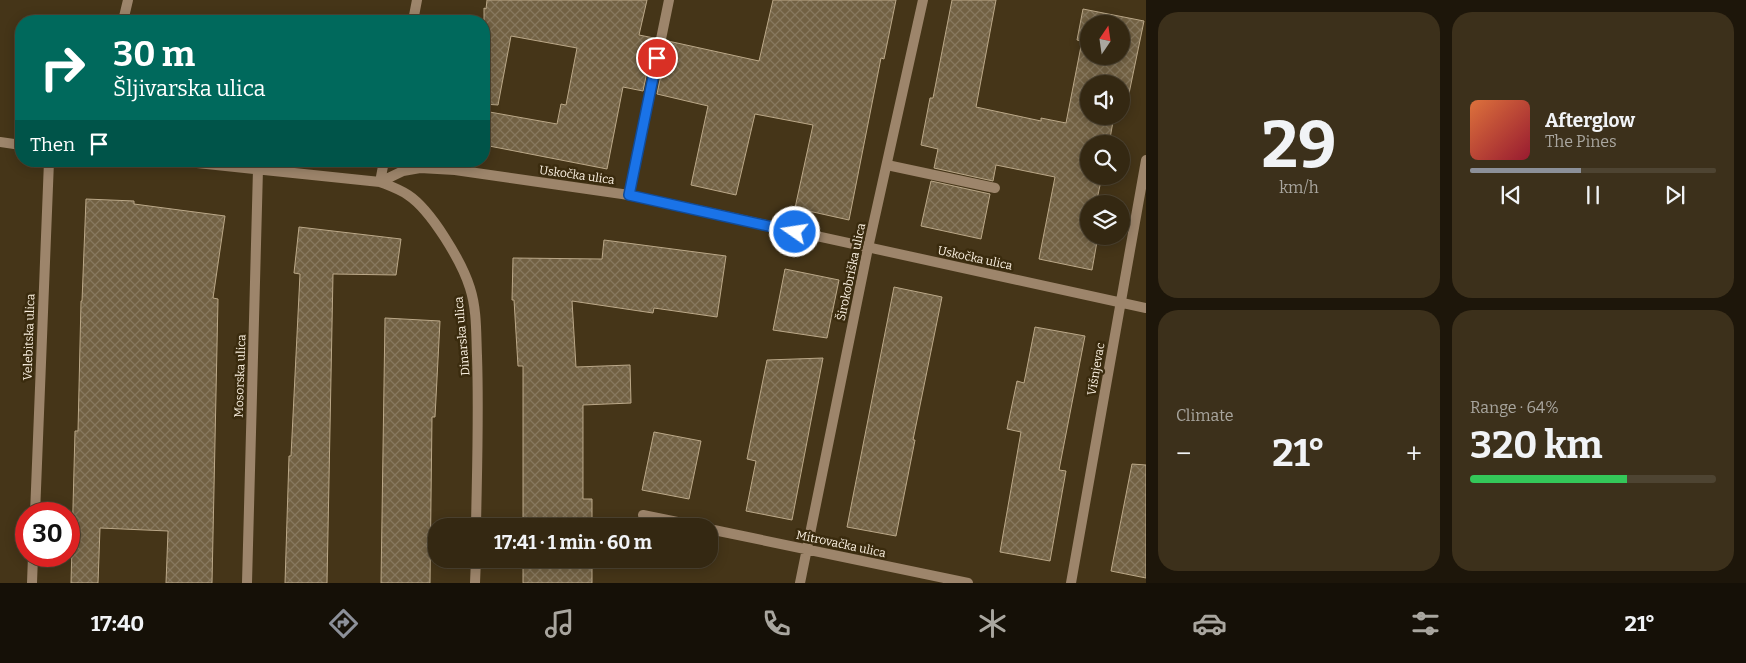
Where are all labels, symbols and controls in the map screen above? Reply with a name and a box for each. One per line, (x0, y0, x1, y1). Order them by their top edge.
north arrow (1080, 15, 1130, 65)
map controls (1080, 15, 1130, 245)
text: 30 m (113, 33, 195, 75)
icon: right (30, 35, 95, 100)
pin (636, 37, 678, 79)
icon: arrive (643, 44, 671, 72)
text: Šljivarska ulica (113, 75, 266, 102)
button: sound (1080, 75, 1130, 125)
text: 29 (1261, 106, 1337, 184)
text: Afterglow (1545, 109, 1635, 132)
icon: arrive (85, 130, 113, 158)
text: The Pines (1545, 132, 1617, 151)
text: Then (30, 133, 75, 156)
button: search (1080, 135, 1130, 185)
street label: Uskočka ulica (538, 163, 616, 187)
text: km/h (1279, 178, 1319, 197)
icon: previous (1497, 181, 1525, 209)
icon: pause (1579, 181, 1607, 209)
icon: next (1661, 181, 1689, 209)
button: layers (1080, 195, 1130, 245)
position arrow (768, 205, 820, 257)
street label: Širokobriška ulica (833, 221, 868, 322)
street label: Uskočka ulica (936, 243, 1014, 273)
street label: Velebitska ulica (20, 293, 38, 381)
street label: Dinarska ulica (452, 295, 472, 376)
street label: Mosorska ulica (232, 334, 248, 418)
street label: Višnjevac (1084, 342, 1108, 396)
text: Range · 64% (1470, 398, 1559, 417)
text: Climate (1176, 406, 1234, 425)
text: 320 km (1470, 422, 1603, 468)
text: 21° (1272, 430, 1325, 476)
text: − (1176, 437, 1191, 470)
text: + (1406, 437, 1422, 470)
speed limit sign: 30 (15, 502, 80, 567)
street label: Mitrovačka ulica (795, 528, 888, 560)
text: 17:41 · 1 min · 60 m (494, 531, 652, 554)
icon: directions (326, 606, 361, 641)
icon: music (542, 606, 577, 641)
icon: phone (759, 606, 794, 641)
icon: climate (975, 606, 1010, 641)
icon: car (1192, 606, 1227, 641)
icon: filters (1408, 606, 1443, 641)
text: 17:40 (91, 610, 144, 637)
text: 21° (1625, 610, 1655, 637)

